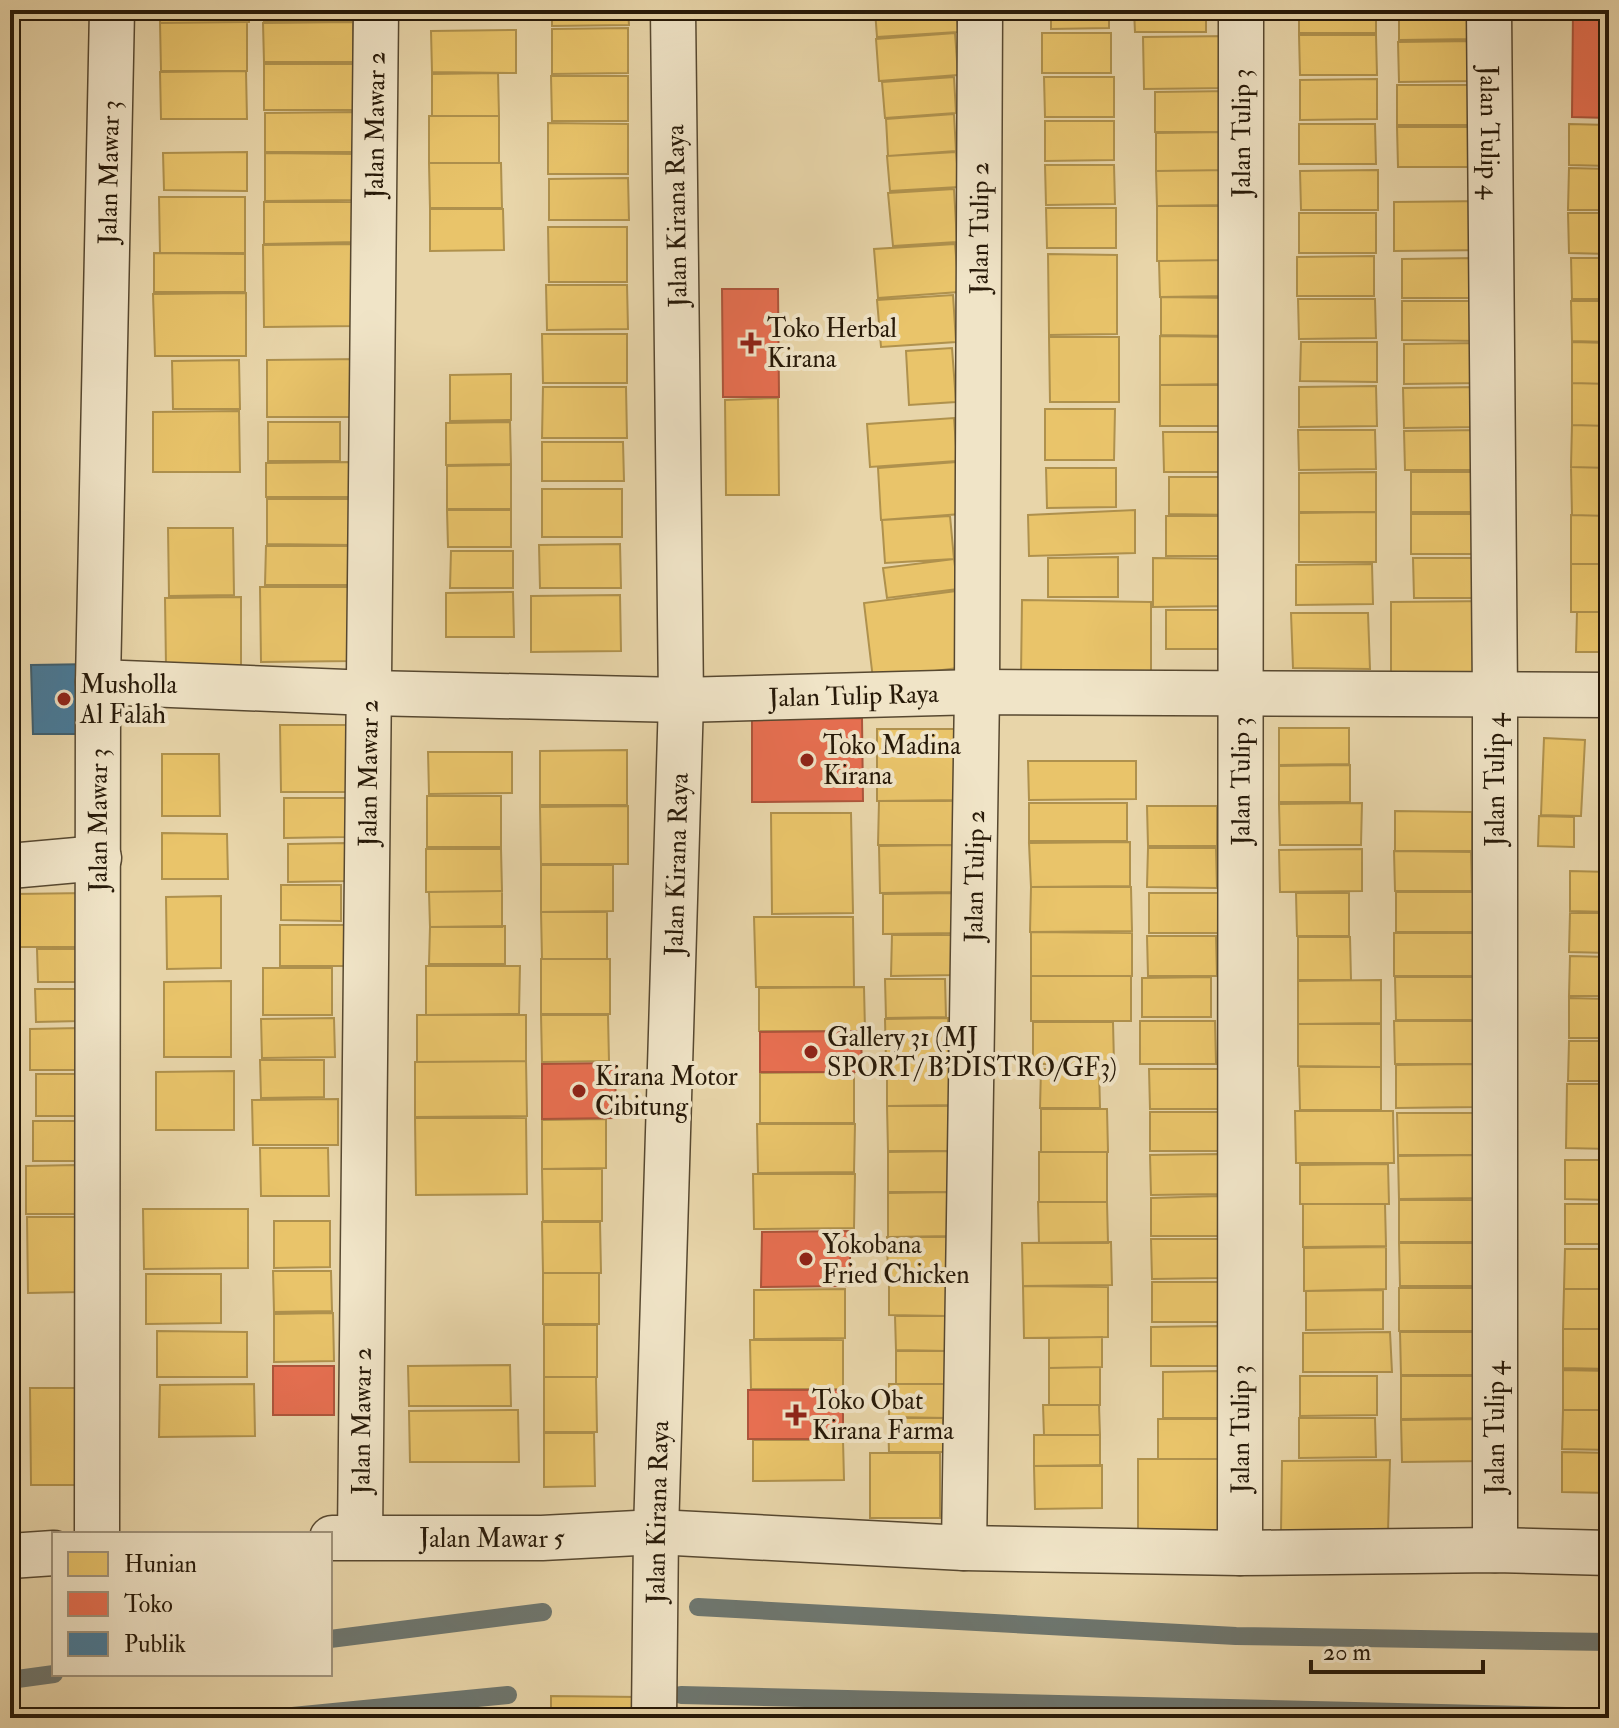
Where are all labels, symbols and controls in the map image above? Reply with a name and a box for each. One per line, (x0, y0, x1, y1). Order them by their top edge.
street label: Jalan Mawar 2 (359, 51, 393, 200)
street label: Jalan Tulip 4 (1472, 64, 1506, 200)
street label: Jalan Tulip 3 (1226, 68, 1259, 199)
street label: Jalan Mawar 3 (92, 100, 127, 246)
street label: Jalan Kirana Raya (659, 124, 695, 309)
street label: Jalan Tulip 2 (964, 162, 997, 295)
place label: Toko Herbal Kirana (767, 313, 897, 375)
marker: Toko Herbal Kirana (742, 334, 760, 352)
place label: Musholla Al Falah (79, 669, 177, 731)
street label: Jalan Tulip Raya (767, 678, 940, 715)
marker: Musholla Al Falah (55, 690, 73, 708)
street label: Jalan Mawar 2 (352, 699, 386, 848)
street label: Jalan Tulip 4 (1480, 712, 1513, 848)
street label: Jalan Tulip 3 (1225, 716, 1259, 847)
place label: Toko Madina Kirana (823, 730, 961, 792)
street label: Jalan Mawar 3 (83, 748, 115, 893)
marker: Toko Madina Kirana (798, 751, 816, 769)
street label: Jalan Kirana Raya (658, 772, 696, 957)
street label: Jalan Tulip 2 (958, 810, 993, 944)
place label: Gallery 31 (MJ SPORT/ B'DISTRO/GF3) (827, 1022, 1117, 1084)
marker: Gallery 31 (MJ SPORT/ B'DISTRO/GF3) (802, 1043, 820, 1061)
place label: Kirana Motor Cibitung (595, 1061, 738, 1123)
marker: Kirana Motor Cibitung (570, 1082, 588, 1100)
place label: Yokobana Fried Chicken (822, 1229, 970, 1291)
marker: Yokobana Fried Chicken (797, 1250, 815, 1268)
street label: Jalan Mawar 2 (345, 1347, 379, 1496)
street label: Jalan Tulip 4 (1480, 1360, 1513, 1496)
street label: Jalan Tulip 3 (1225, 1364, 1258, 1495)
place label: Toko Obat Kirana Farma (812, 1385, 954, 1447)
marker: Toko Obat Kirana Farma (787, 1406, 805, 1424)
street label: Jalan Kirana Raya (640, 1420, 676, 1605)
street label: Jalan Mawar 5 (418, 1522, 566, 1555)
legend (52, 1532, 332, 1676)
text: Hunian (124, 1549, 197, 1580)
text: Toko (124, 1589, 173, 1620)
scale bar (1311, 1624, 1483, 1674)
text: Publik (124, 1629, 187, 1660)
text: 20 m (1323, 1637, 1372, 1668)

